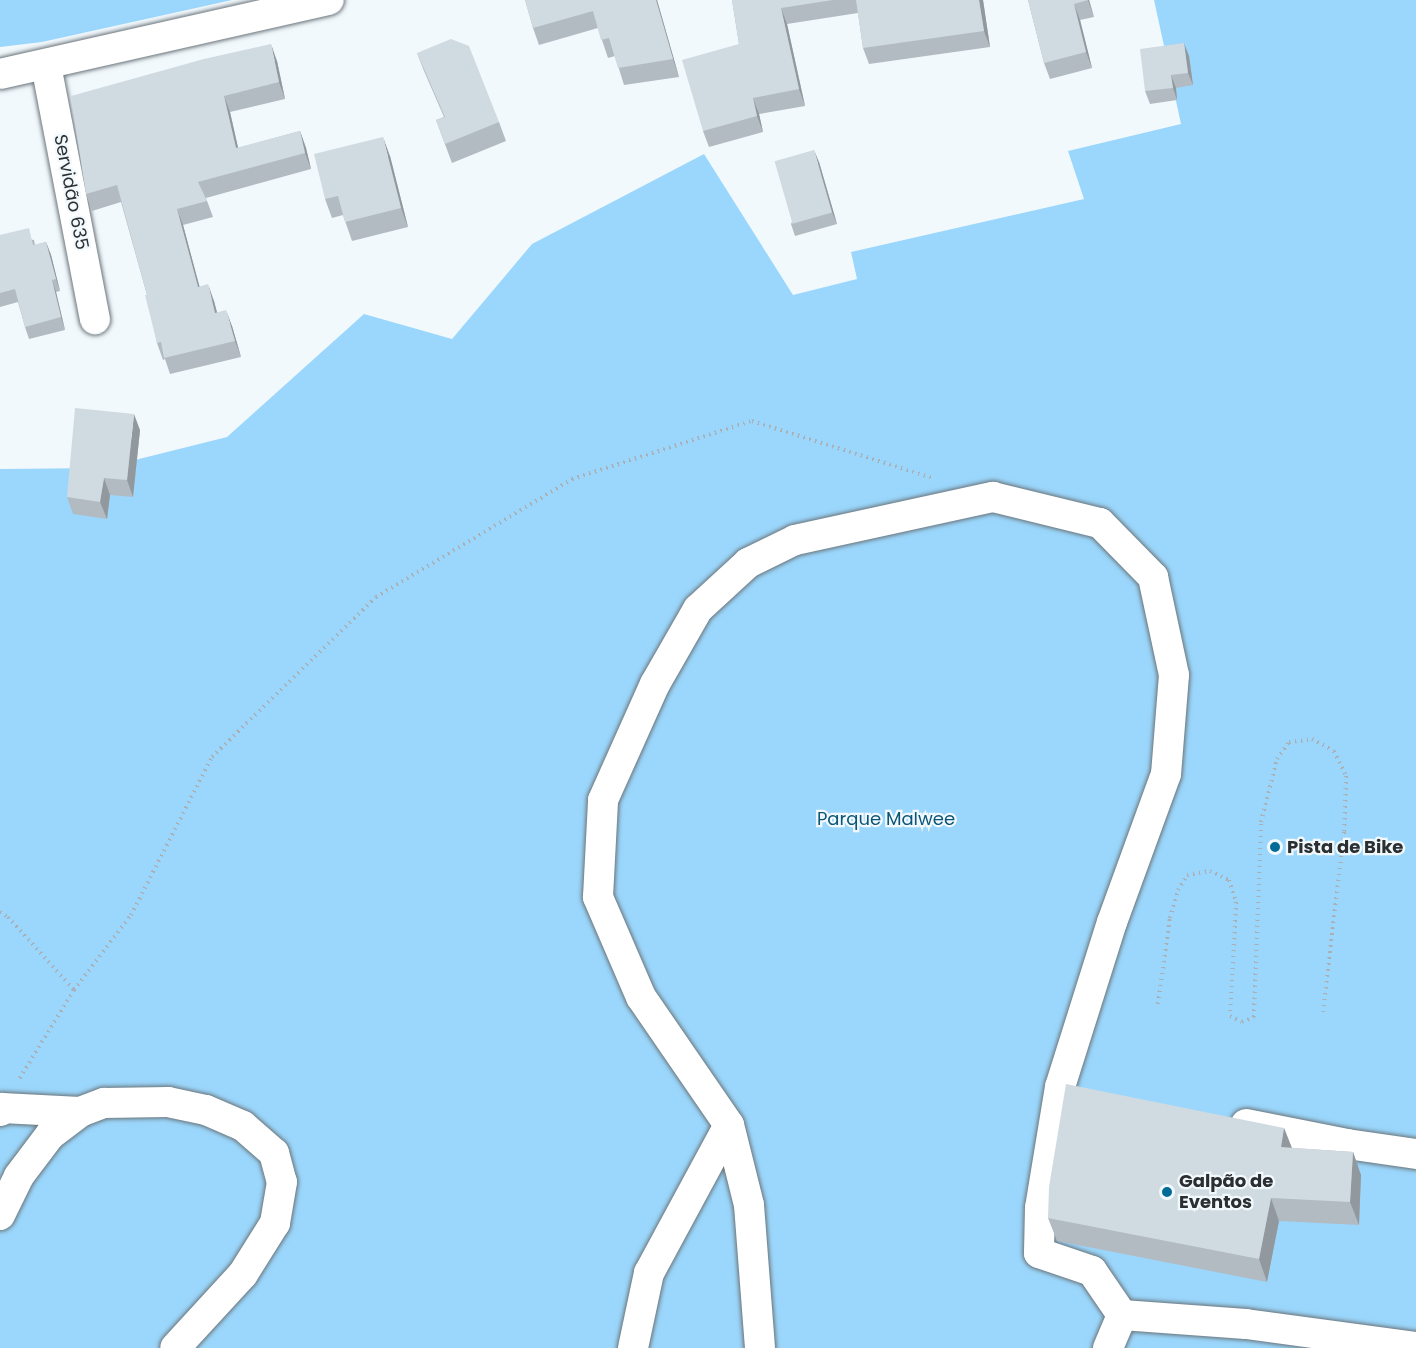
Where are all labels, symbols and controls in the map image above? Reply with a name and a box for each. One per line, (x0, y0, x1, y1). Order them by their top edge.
street label: Servidão 635 (49, 133, 93, 251)
park label: Parque Malwee (817, 808, 955, 830)
place label: Pista de Bike (1287, 836, 1403, 858)
marker: Pista de Bike (1268, 840, 1282, 854)
place label: Galpão de Eventos (1179, 1171, 1273, 1214)
marker: Galpão de Eventos (1160, 1185, 1174, 1199)

